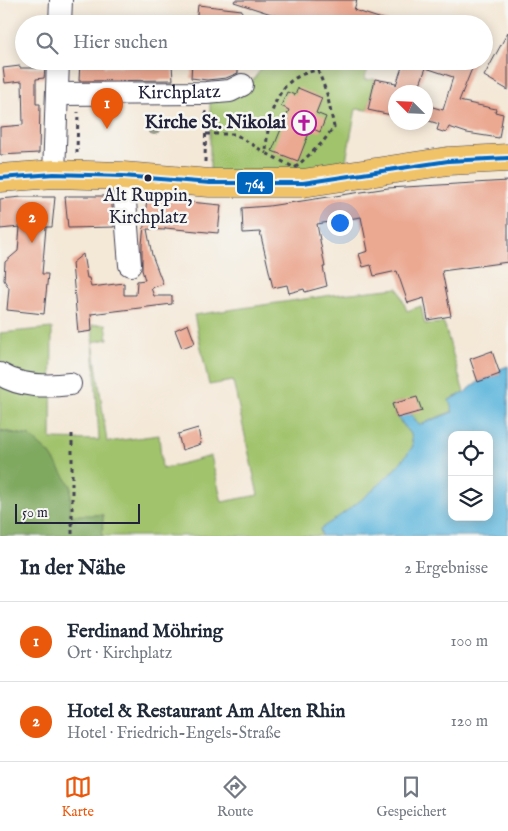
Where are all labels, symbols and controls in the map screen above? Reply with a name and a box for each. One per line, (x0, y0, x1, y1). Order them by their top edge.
search box (15, 15, 493, 70)
icon: search (33, 29, 61, 57)
text: Hier suchen (73, 31, 168, 55)
street label: Kirchplatz (137, 80, 222, 105)
north arrow (388, 85, 433, 130)
pin: 1 (91, 88, 123, 129)
church icon: Kirche St. Nikolai (291, 110, 317, 136)
place label: Kirche St. Nikolai (145, 111, 286, 135)
line badge: 764 (236, 171, 274, 195)
marker: Alt Ruppin, Kirchplatz (143, 173, 153, 183)
text: 764 (245, 175, 266, 193)
place label: Alt Ruppin, Kirchplatz (103, 185, 193, 230)
pin: 2 (16, 202, 48, 243)
your location (327, 210, 353, 236)
map controls (448, 431, 493, 521)
button: locate (448, 431, 493, 476)
button: layers (448, 476, 493, 521)
scale bar (15, 501, 140, 524)
text: 50 m (22, 504, 48, 522)
text: In der Nähe (20, 555, 126, 582)
text: 2 Ergebnisse (404, 559, 488, 579)
text: Ferdinand Möhring (67, 620, 223, 644)
text: 1 (33, 632, 39, 652)
text: 100 m (451, 632, 488, 652)
text: Ort · Kirchplatz (67, 644, 172, 664)
text: Hotel & Restaurant Am Alten Rhin (67, 700, 345, 724)
text: 2 (32, 712, 40, 732)
text: 120 m (451, 712, 488, 732)
text: Hotel · Friedrich-Engels-Straße (67, 724, 281, 744)
tab: Karte (61, 773, 94, 821)
tab: Route (217, 773, 254, 821)
tab: Gespeichert (377, 773, 446, 821)

